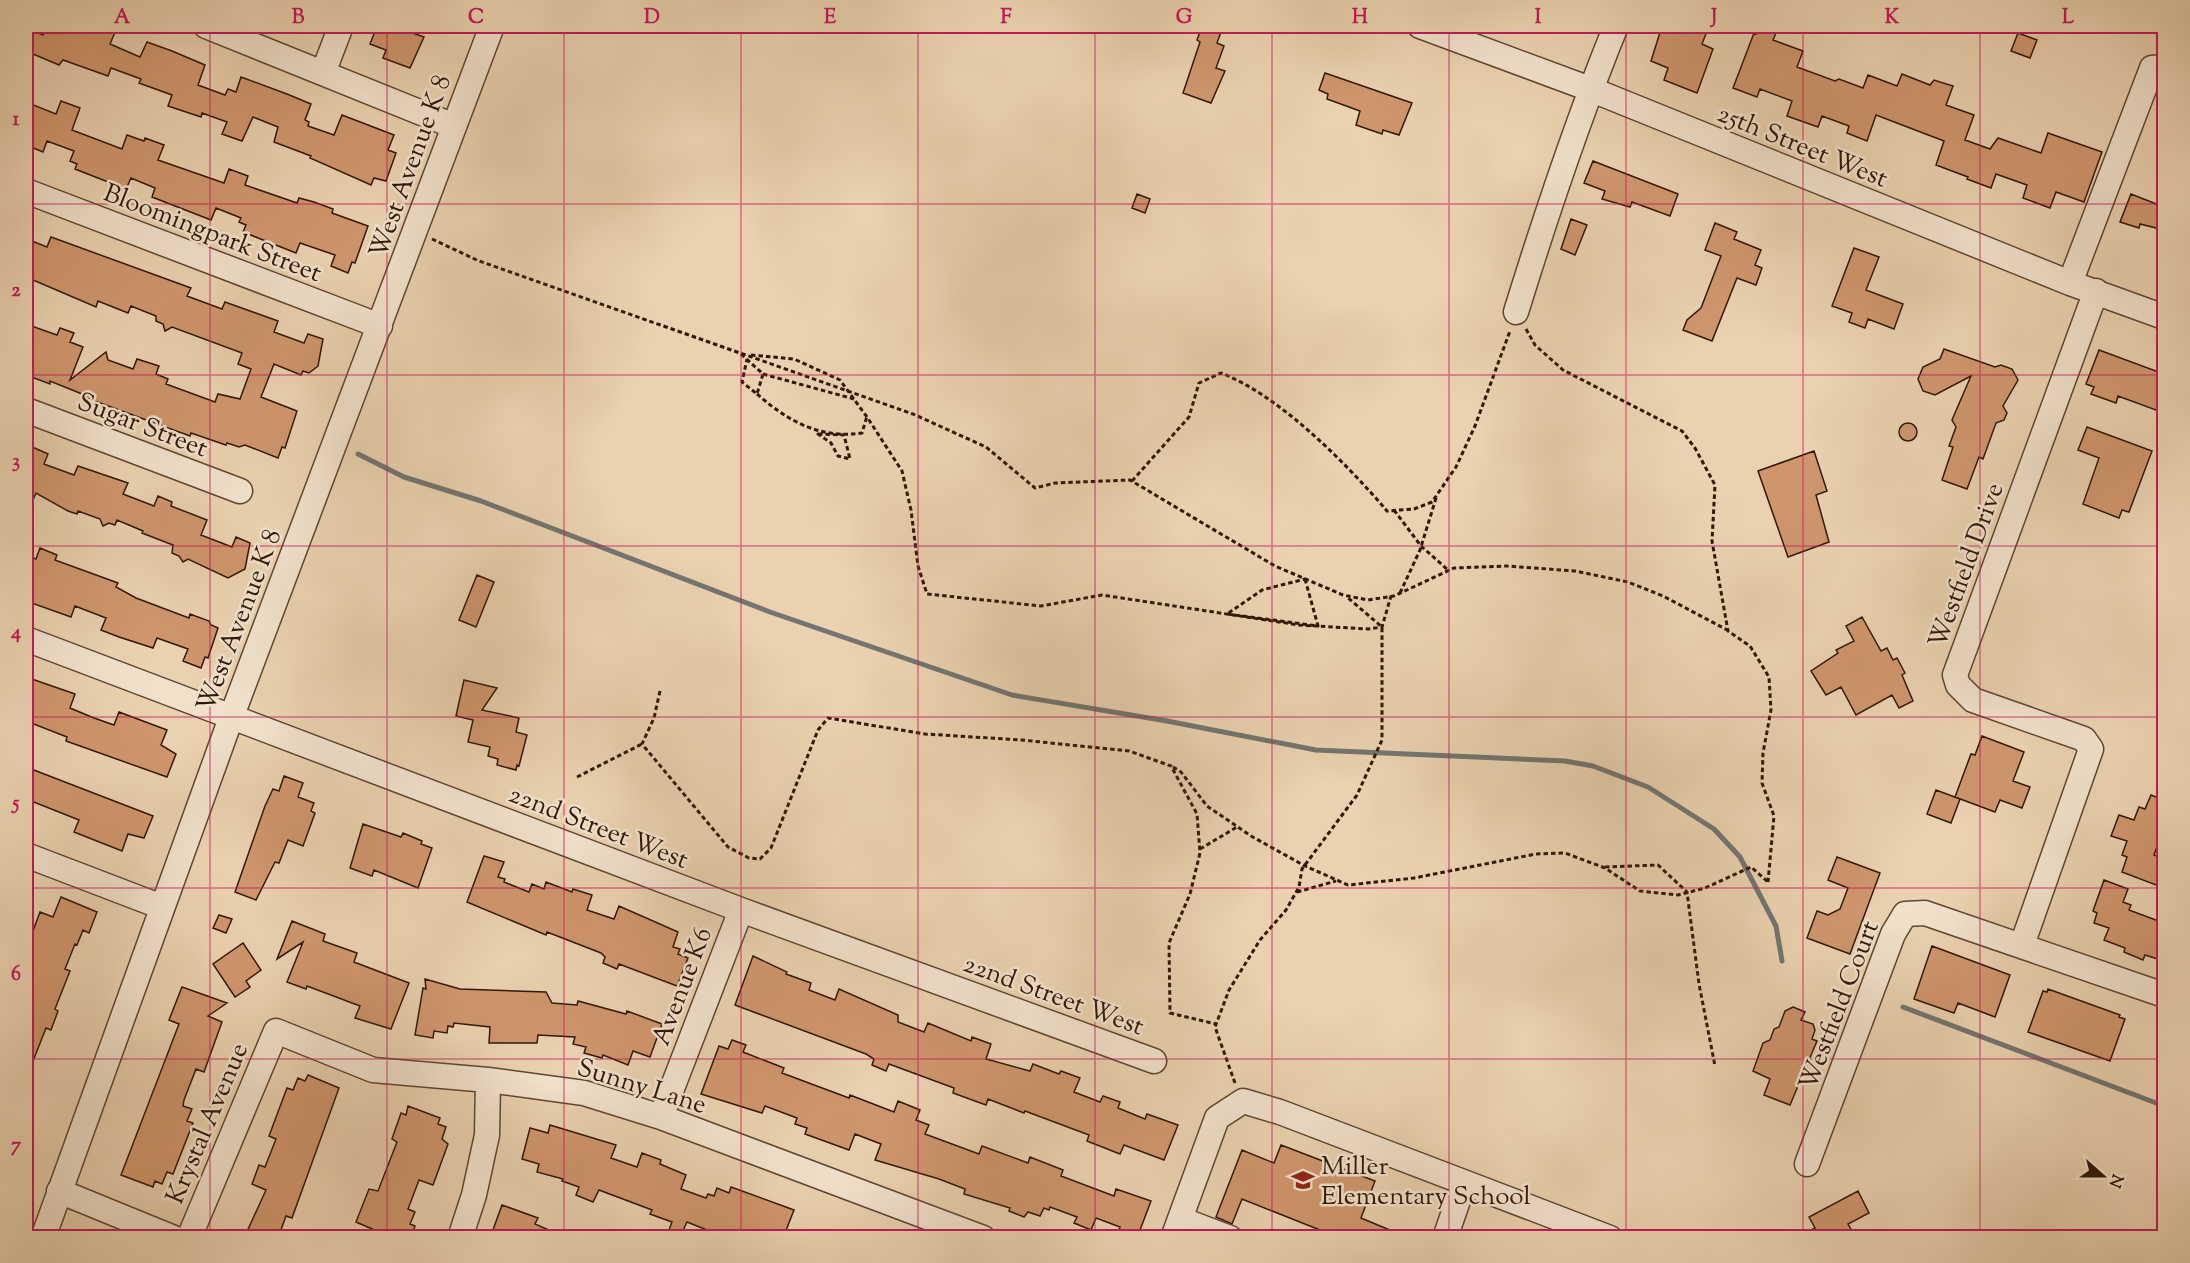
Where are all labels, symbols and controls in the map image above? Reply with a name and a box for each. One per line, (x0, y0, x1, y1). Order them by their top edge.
text: A (114, 4, 131, 33)
text: B (292, 4, 305, 33)
text: C (468, 4, 484, 33)
text: D (644, 4, 660, 33)
text: E (824, 4, 837, 33)
text: F (1000, 4, 1012, 33)
text: G (1176, 4, 1193, 33)
text: H (1352, 4, 1368, 33)
text: I (1535, 4, 1542, 33)
text: J (1709, 4, 1717, 33)
text: K (1885, 4, 1900, 33)
text: L (2062, 4, 2075, 33)
street label: West Avenue K 8 (361, 70, 462, 264)
street label: 25th Street West (1711, 96, 1893, 198)
text: 1 (13, 106, 20, 135)
street label: Bloomingpark Street (98, 176, 327, 293)
text: 2 (11, 277, 21, 306)
street label: Sugar Street (71, 384, 213, 468)
text: 3 (12, 448, 20, 477)
street label: Westfield Drive (1920, 478, 2014, 654)
street label: West Avenue K 8 (189, 524, 292, 718)
text: 4 (10, 619, 21, 648)
street label: 22nd Street West (503, 777, 693, 880)
text: 5 (11, 790, 20, 819)
street label: Westfield Court (1791, 916, 1890, 1096)
street label: Avenue K6 (644, 923, 723, 1051)
street label: 22nd Street West (958, 946, 1149, 1046)
text: 6 (11, 961, 21, 990)
street label: Krystal Avenue (158, 1038, 259, 1210)
street label: Sunny Lane (572, 1050, 711, 1125)
text: 7 (11, 1132, 22, 1161)
north arrow (2073, 1146, 2133, 1206)
place label: Miller Elementary School (1321, 1149, 1531, 1216)
school or university icon: Miller Elementary School (1290, 1167, 1316, 1193)
text: N (2102, 1170, 2128, 1191)

